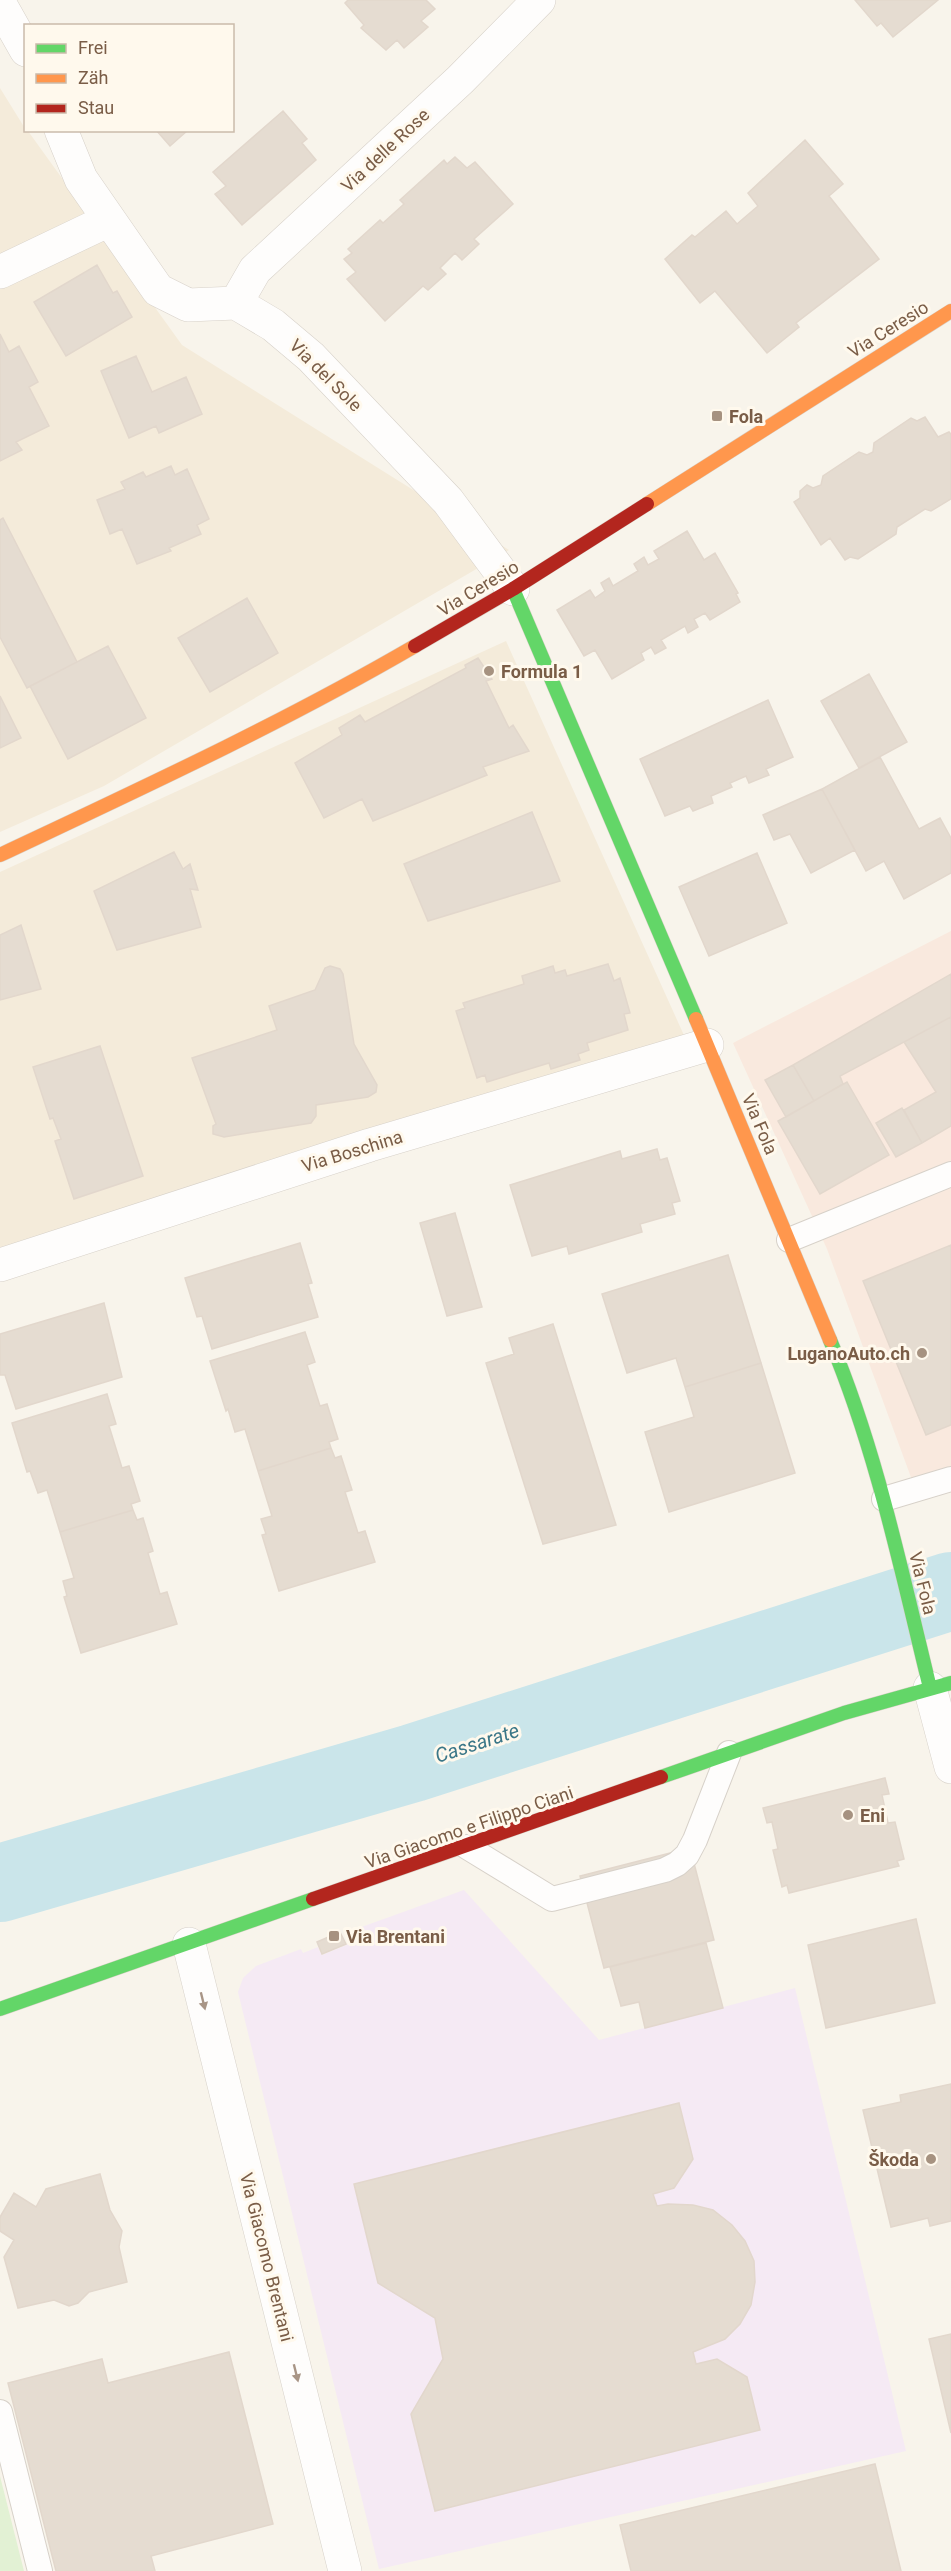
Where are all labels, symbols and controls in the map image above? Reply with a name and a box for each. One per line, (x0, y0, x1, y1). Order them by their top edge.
legend (24, 24, 234, 132)
text: Frei (78, 37, 108, 58)
text: Zäh (78, 67, 109, 88)
text: Stau (78, 97, 114, 118)
street label: Via delle Rose (337, 104, 433, 196)
street label: Via Ceresio (844, 296, 932, 362)
street label: Via del Sole (286, 335, 366, 415)
place label: Fola (729, 406, 764, 427)
marker: Fola (710, 409, 724, 423)
street label: Via Ceresio (434, 556, 522, 620)
place label: Formula 1 (501, 661, 582, 682)
marker: Formula 1 (482, 664, 496, 678)
street label: Via Fola (738, 1090, 782, 1158)
street label: Via Boschina (299, 1126, 405, 1176)
place label: LuganoAuto.ch (787, 1343, 910, 1364)
marker: LuganoAuto.ch (915, 1346, 929, 1360)
street label: Via Fola (905, 1549, 941, 1617)
water label: Cassarate (432, 1718, 522, 1768)
street label: Via Giacomo e Filippo Ciani (362, 1781, 576, 1873)
place label: Eni (860, 1805, 885, 1826)
marker: Eni (841, 1808, 855, 1822)
place label: Via Brentani (346, 1926, 445, 1947)
marker: Via Brentani (327, 1929, 341, 1943)
one-way arrow (199, 1991, 209, 2010)
place label: Škoda (868, 2149, 919, 2170)
marker: Škoda (924, 2152, 938, 2166)
street label: Via Giacomo Brentani (236, 2170, 298, 2344)
one-way arrow (291, 2364, 301, 2382)

